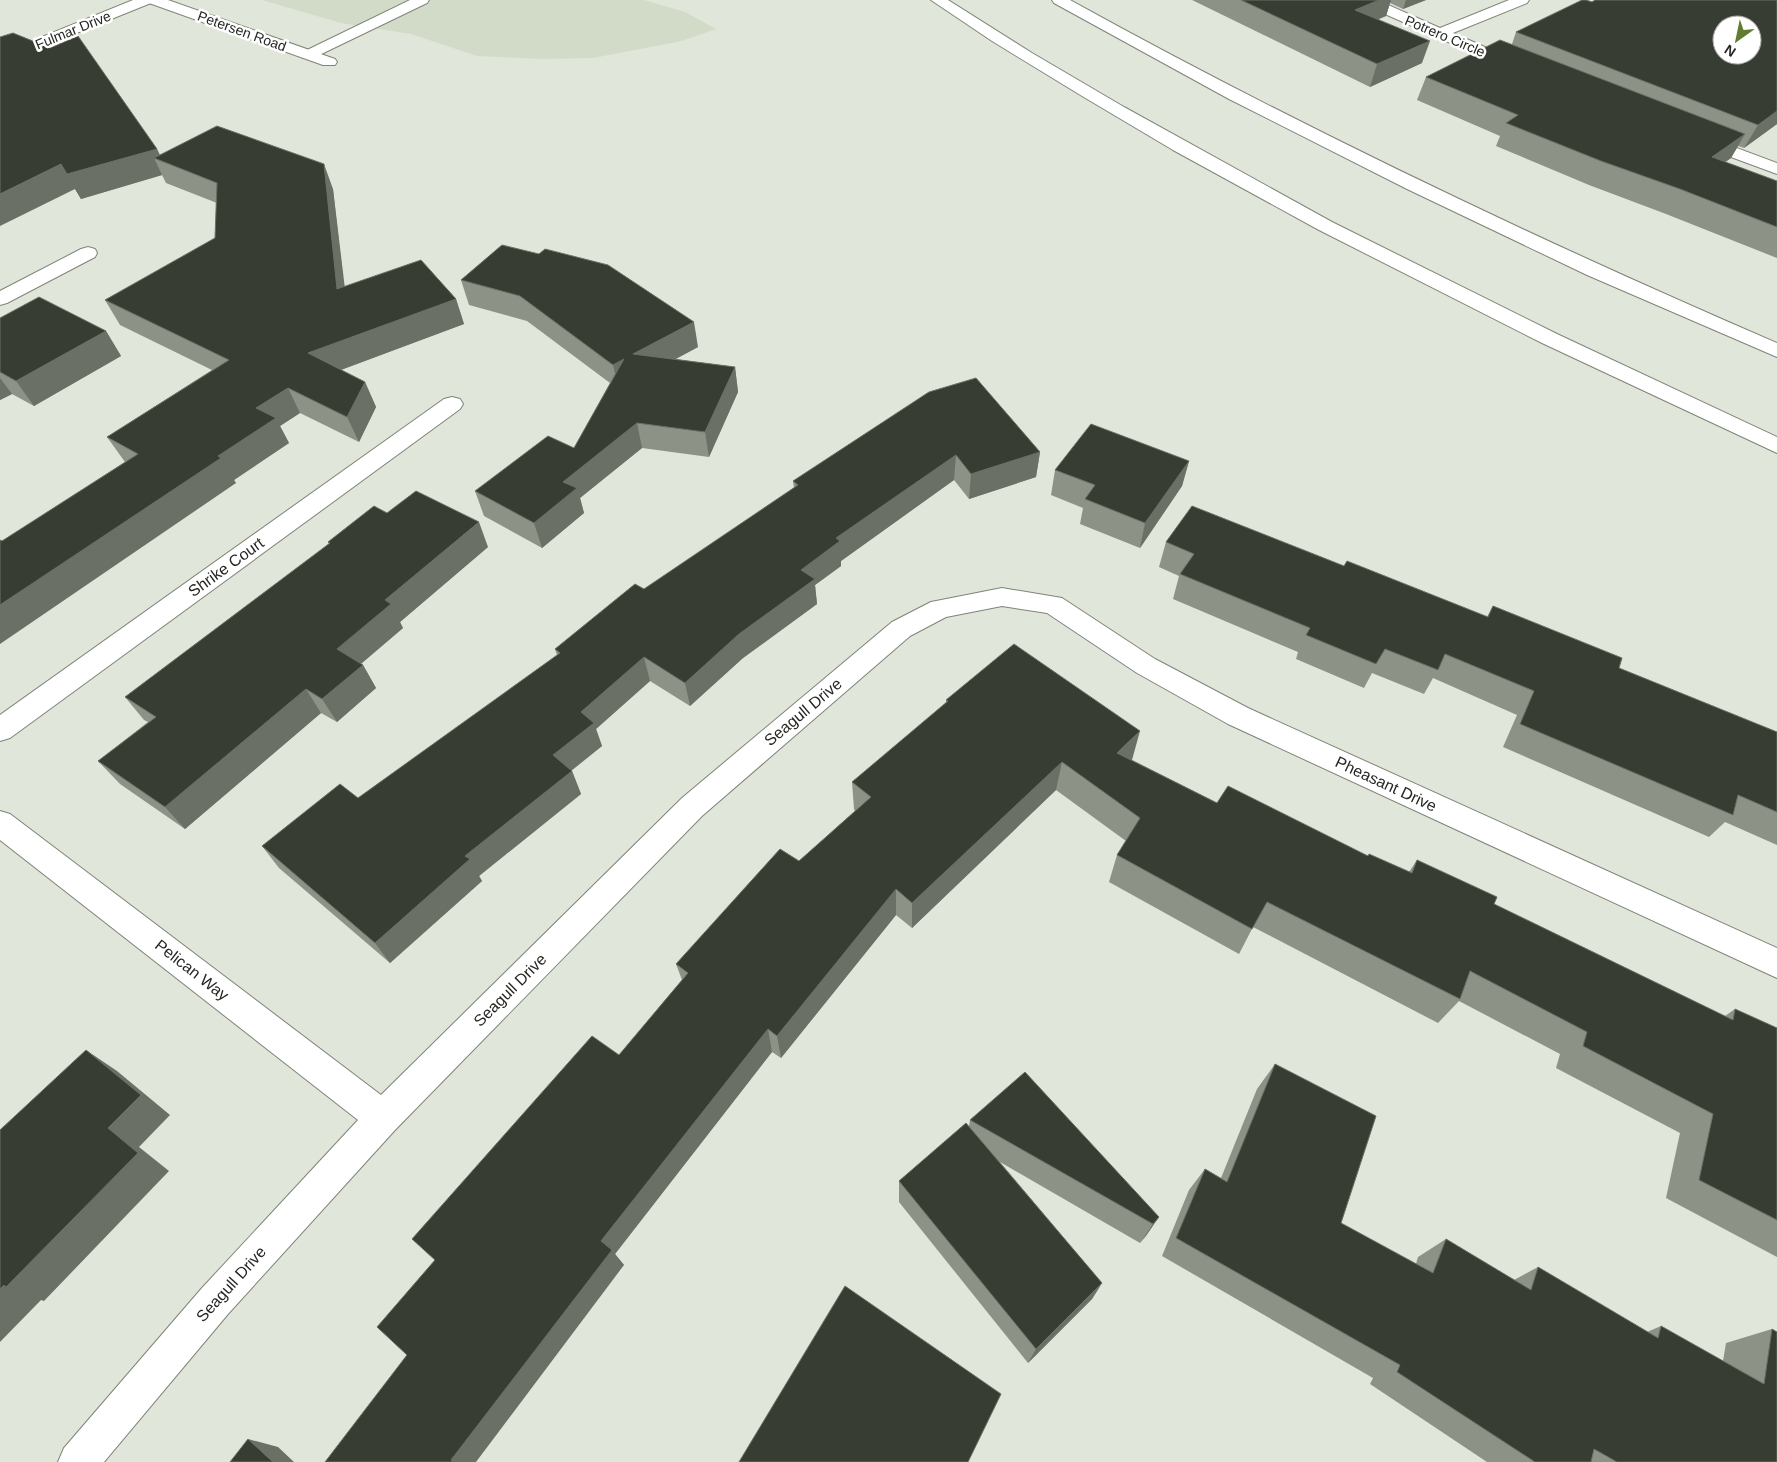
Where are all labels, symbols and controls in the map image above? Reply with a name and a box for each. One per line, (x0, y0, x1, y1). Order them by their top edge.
street label: Fulmar Drive (33, 7, 113, 52)
street label: Petersen Road (195, 8, 289, 54)
street label: Potrero Circle (1402, 12, 1488, 60)
north arrow (1712, 15, 1762, 65)
text: N (1721, 41, 1739, 60)
street label: Shrike Court (185, 534, 267, 600)
street label: Seagull Drive (761, 675, 845, 749)
street label: Pheasant Drive (1333, 753, 1439, 815)
street label: Pelican Way (152, 936, 232, 1004)
street label: Seagull Drive (470, 950, 550, 1030)
street label: Seagull Drive (193, 1243, 269, 1325)

